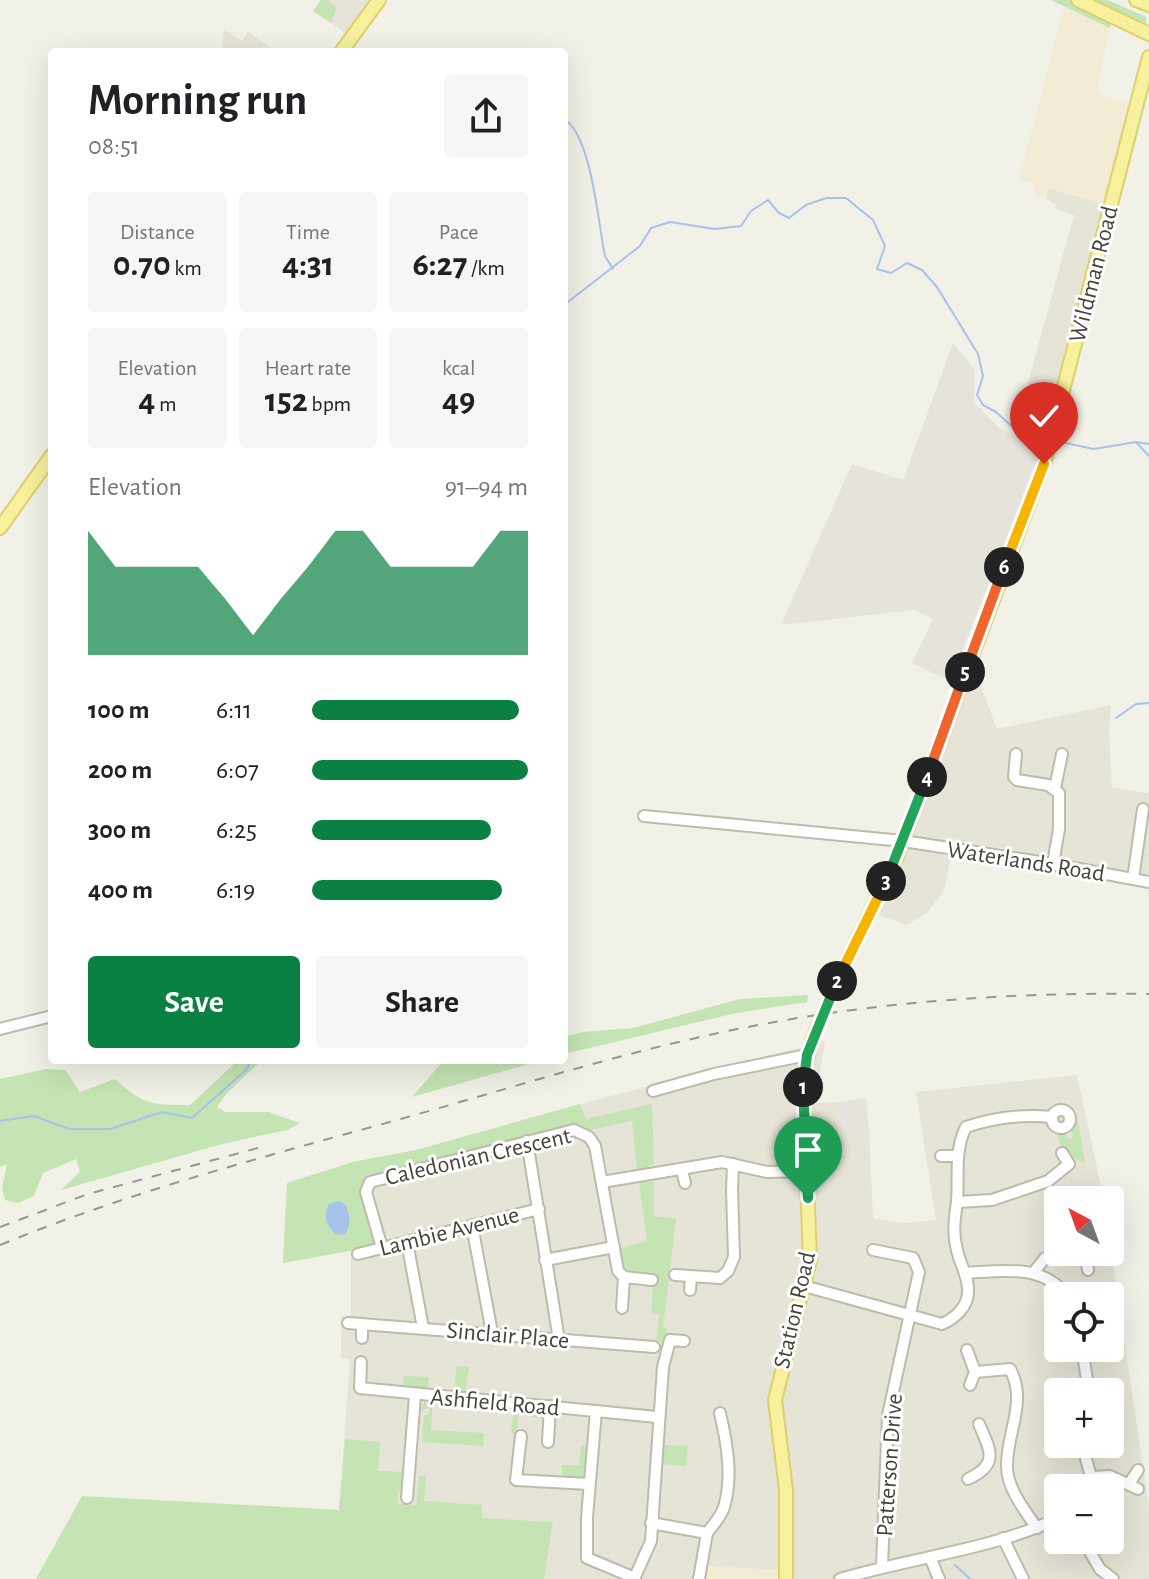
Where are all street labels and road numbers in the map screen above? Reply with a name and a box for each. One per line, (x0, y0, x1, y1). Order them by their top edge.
street label: Wildman Road (1065, 204, 1123, 345)
street label: Waterlands Road (945, 838, 1107, 886)
street label: Caledonian Crescent (383, 1124, 574, 1190)
street label: Lambie Avenue (377, 1203, 522, 1261)
street label: Station Road (770, 1249, 820, 1371)
street label: Sinclair Place (446, 1319, 570, 1353)
street label: Ashfield Road (429, 1385, 560, 1421)
street label: Patterson Drive (873, 1393, 907, 1537)

